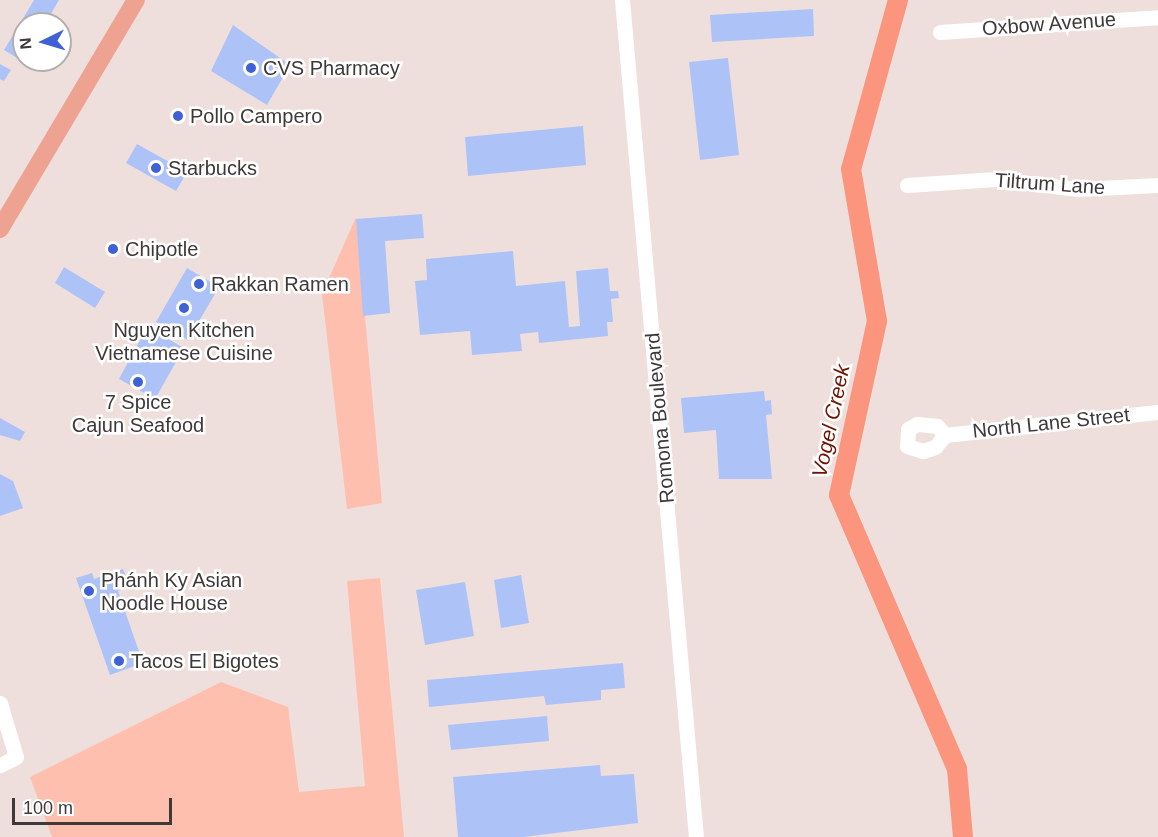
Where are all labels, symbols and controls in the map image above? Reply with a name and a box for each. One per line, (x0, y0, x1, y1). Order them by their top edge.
street label: Oxbow Avenue (981, 7, 1117, 41)
north arrow (12, 12, 72, 72)
text: N (17, 37, 35, 50)
place label: CVS Pharmacy (263, 56, 400, 80)
marker: CVS Pharmacy (244, 61, 258, 75)
place label: Pollo Campero (190, 104, 322, 128)
marker: Pollo Campero (171, 109, 185, 123)
place label: Starbucks (168, 156, 257, 180)
marker: Starbucks (149, 161, 163, 175)
street label: Tiltrum Lane (994, 168, 1106, 200)
place label: Chipotle (125, 237, 198, 261)
marker: Chipotle (106, 242, 120, 256)
place label: Rakkan Ramen (211, 272, 349, 296)
marker: Rakkan Ramen (192, 277, 206, 291)
marker: Nguyen Kitchen Vietnamese Cuisine (177, 301, 191, 315)
place label: Nguyen Kitchen Vietnamese Cuisine (95, 318, 273, 365)
street label: Romona Boulevard (641, 332, 679, 504)
water label: Vogel Creek (807, 362, 855, 480)
marker: 7 Spice Cajun Seafood (131, 375, 145, 389)
place label: 7 Spice Cajun Seafood (72, 391, 204, 438)
street label: North Lane Street (971, 403, 1131, 443)
place label: Phánh Ky Asian Noodle House (101, 568, 243, 615)
marker: Phánh Ky Asian Noodle House (82, 584, 96, 598)
place label: Tacos El Bigotes (131, 649, 279, 673)
marker: Tacos El Bigotes (112, 654, 126, 668)
scale bar (15, 786, 176, 824)
text: 100 m (23, 798, 73, 818)

